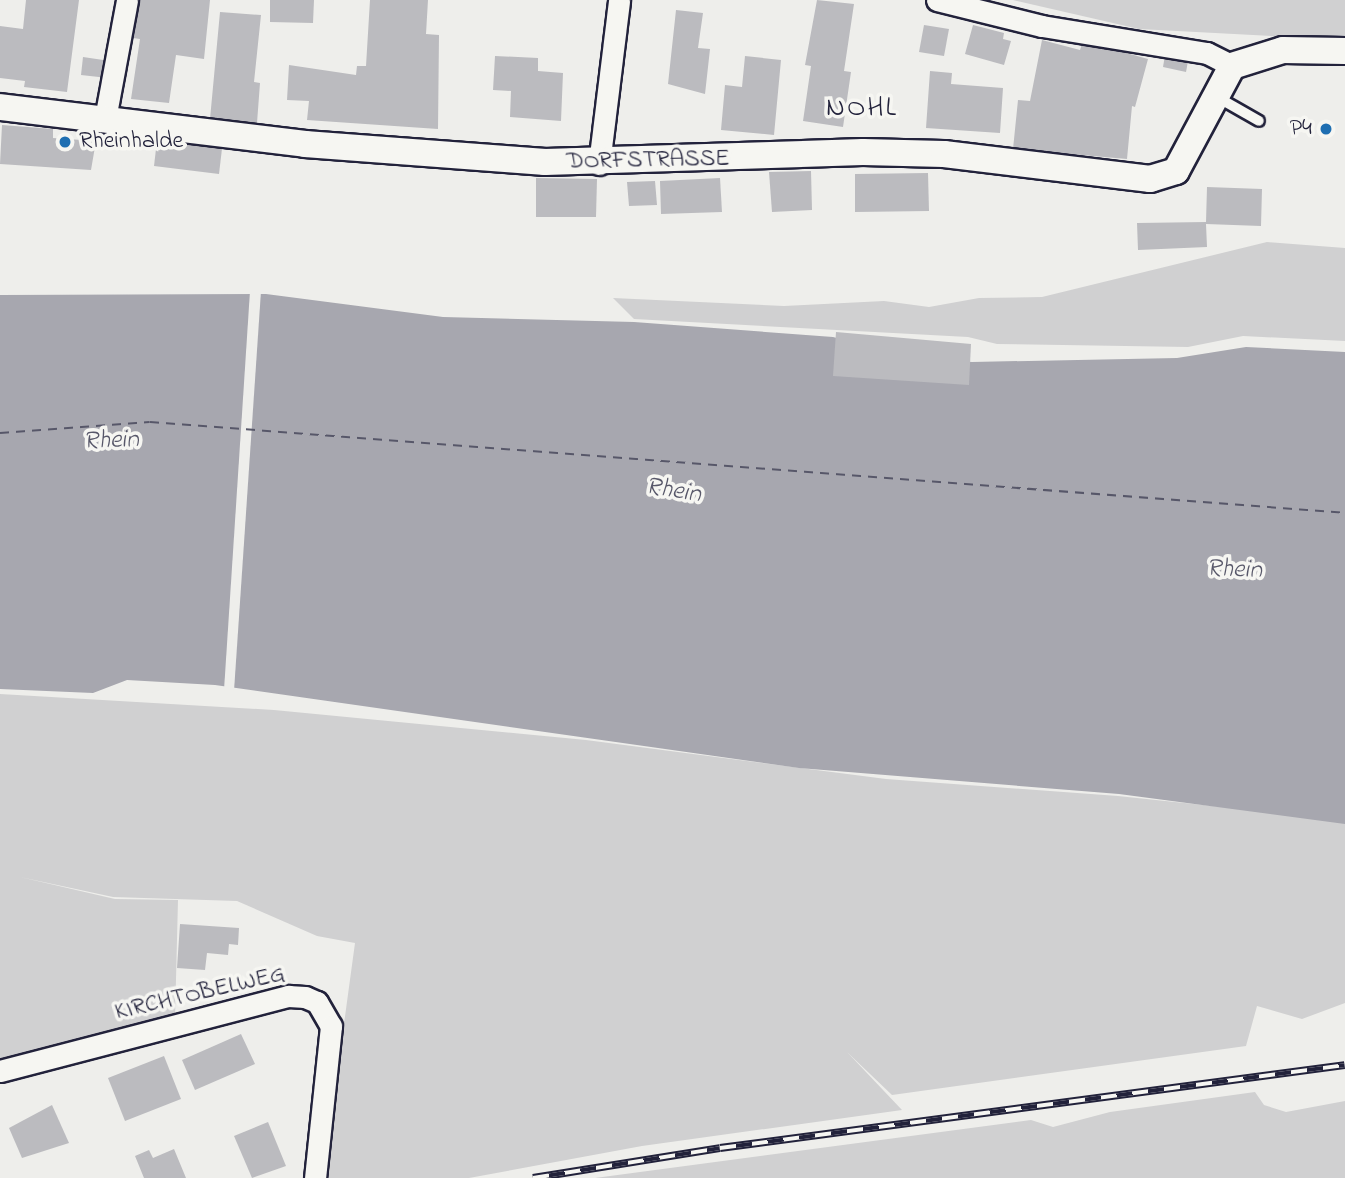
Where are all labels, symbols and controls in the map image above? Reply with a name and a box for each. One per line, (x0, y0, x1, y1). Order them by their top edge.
district label: NOHL (827, 92, 897, 126)
place label: P4 (1290, 115, 1312, 143)
marker: P4 (1318, 121, 1334, 137)
place label: Rheinhalde (79, 128, 183, 156)
marker: Rheinhalde (57, 134, 73, 150)
street label: DORFSTRASSE (566, 145, 730, 177)
water label: Rhein (83, 425, 139, 459)
water label: Rhein (643, 472, 703, 512)
water label: Rhein (1206, 554, 1262, 588)
street label: KIRCHTOBELWEG (112, 960, 288, 1028)

